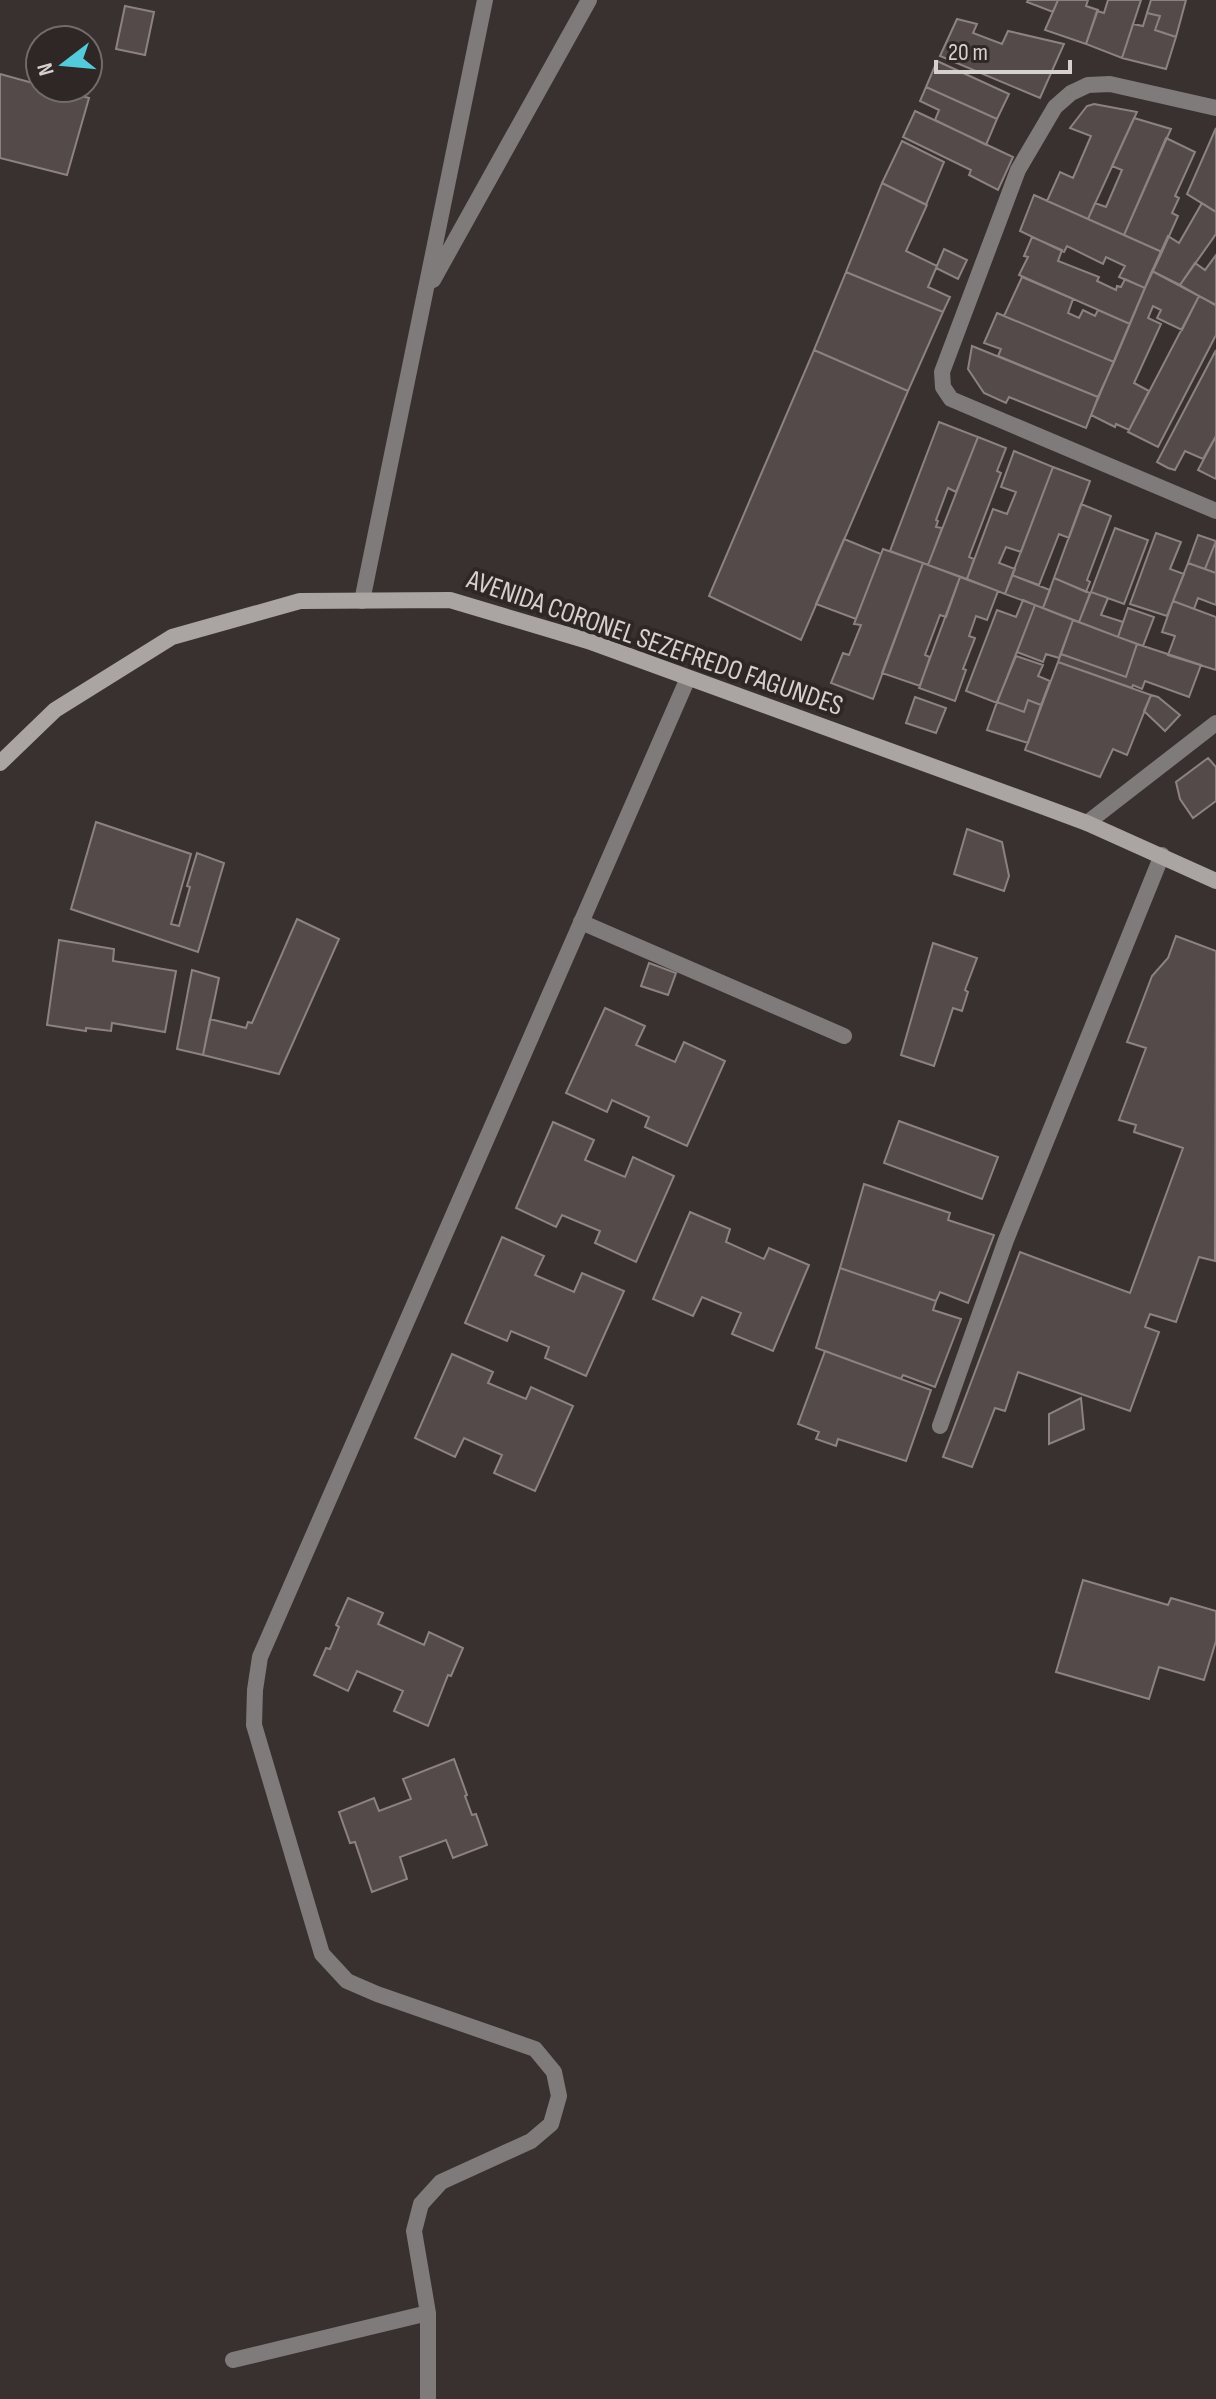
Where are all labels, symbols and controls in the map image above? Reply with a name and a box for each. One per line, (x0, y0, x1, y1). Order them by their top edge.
north arrow (24, 24, 104, 104)
scale bar (936, 24, 1070, 74)
text: 20 m (948, 38, 988, 67)
text: N (32, 60, 61, 78)
street label: AVENIDA CORONEL SEZEFREDO FAGUNDES (462, 563, 847, 723)

